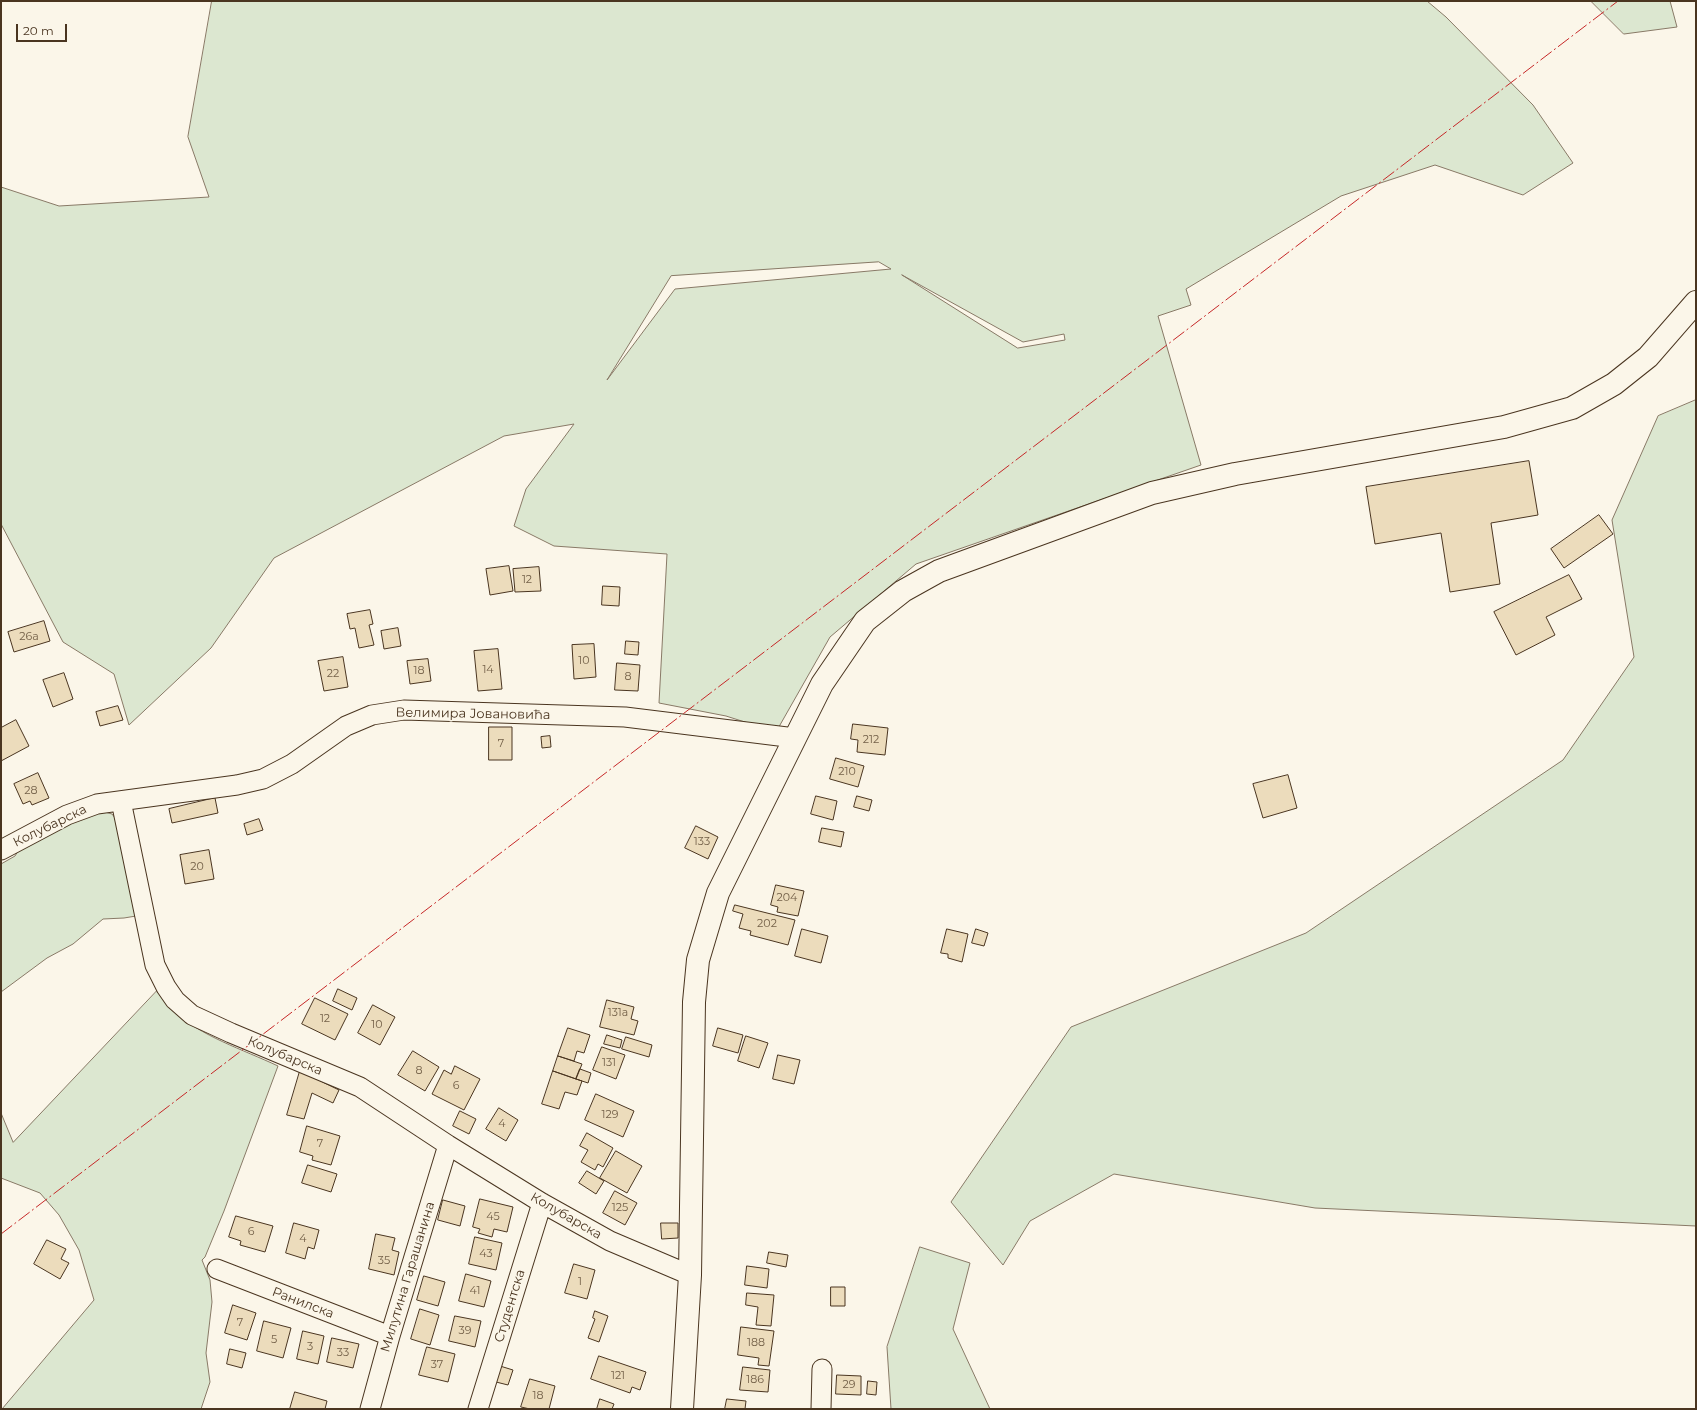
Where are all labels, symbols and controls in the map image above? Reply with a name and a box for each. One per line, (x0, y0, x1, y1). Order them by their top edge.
scale bar (18, 16, 69, 42)
text: 20 m (23, 23, 54, 38)
house number: 12 (522, 573, 532, 587)
house number: 26a (19, 630, 39, 644)
house number: 10 (578, 654, 590, 668)
house number: 14 (482, 663, 494, 677)
house number: 18 (414, 664, 424, 678)
house number: 22 (327, 667, 339, 681)
house number: 8 (624, 670, 632, 684)
street label: Велимира Јовановића (396, 705, 550, 723)
house number: 212 (863, 733, 879, 747)
house number: 7 (498, 737, 504, 751)
house number: 210 (838, 765, 856, 779)
house number: 28 (24, 784, 38, 798)
street label: Колубарска (11, 802, 89, 850)
house number: 133 (694, 835, 710, 849)
house number: 20 (190, 860, 204, 874)
house number: 204 (777, 891, 797, 905)
house number: 202 (757, 917, 777, 931)
house number: 131a (608, 1006, 628, 1020)
house number: 12 (320, 1012, 330, 1026)
house number: 10 (371, 1018, 383, 1032)
street label: Колубарска (245, 1033, 325, 1079)
house number: 131 (602, 1056, 616, 1070)
house number: 8 (415, 1064, 423, 1078)
house number: 6 (453, 1079, 459, 1093)
house number: 129 (602, 1108, 618, 1122)
house number: 4 (498, 1117, 506, 1131)
house number: 7 (317, 1137, 323, 1151)
street label: Колубарска (528, 1189, 604, 1243)
street label: Милутина Гарашанина (378, 1200, 438, 1354)
house number: 125 (612, 1201, 628, 1215)
house number: 45 (486, 1210, 500, 1224)
house number: 6 (248, 1225, 254, 1239)
house number: 4 (299, 1232, 307, 1246)
house number: 43 (479, 1247, 493, 1261)
house number: 35 (378, 1254, 390, 1268)
street label: Студентска (491, 1268, 529, 1344)
house number: 1 (578, 1275, 582, 1289)
street label: Ранилска (270, 1284, 336, 1322)
house number: 41 (470, 1284, 480, 1298)
house number: 7 (237, 1316, 243, 1330)
house number: 39 (459, 1324, 471, 1338)
house number: 5 (271, 1333, 277, 1347)
house number: 188 (747, 1336, 765, 1350)
house number: 3 (307, 1340, 313, 1354)
house number: 33 (337, 1346, 349, 1360)
house number: 37 (431, 1358, 443, 1372)
house number: 121 (611, 1369, 625, 1383)
house number: 186 (746, 1373, 764, 1387)
house number: 29 (843, 1378, 855, 1392)
house number: 18 (533, 1389, 543, 1403)

